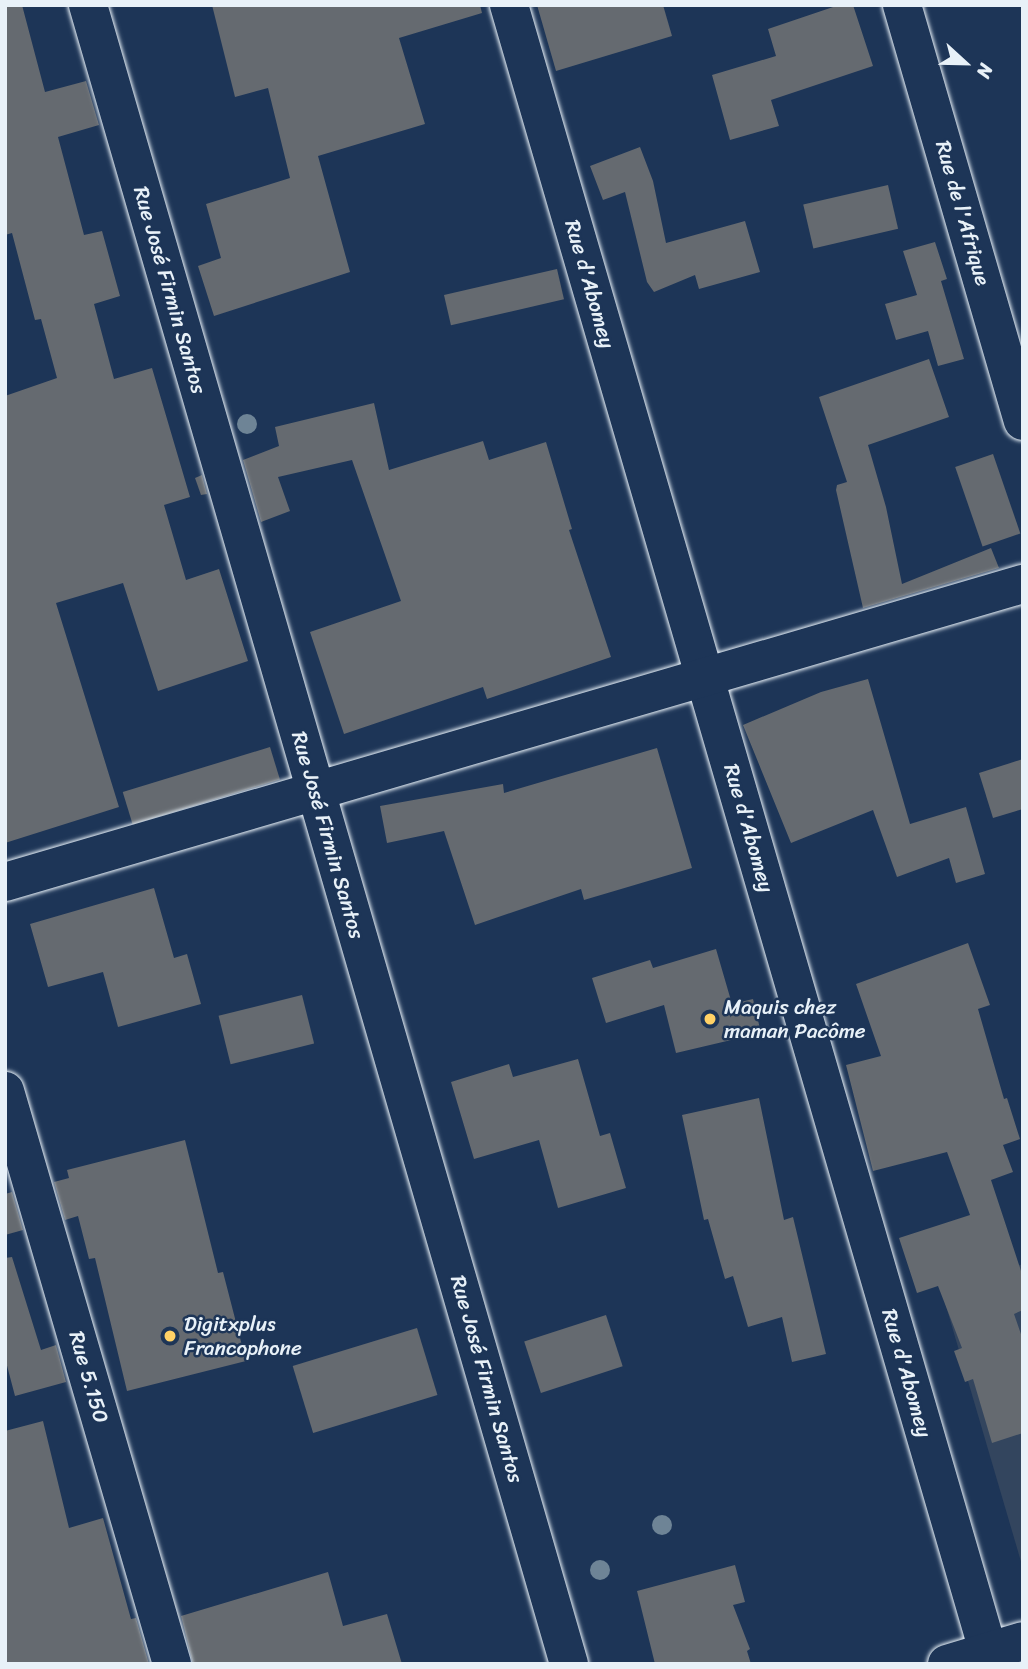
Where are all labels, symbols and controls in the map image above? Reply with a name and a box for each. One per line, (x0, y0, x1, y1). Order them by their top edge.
north arrow (930, 28, 1000, 98)
text: N (967, 59, 1003, 83)
street label: Rue de l'Afrique (930, 137, 996, 289)
street label: Rue José Firmin Santos (128, 183, 212, 397)
street label: Rue d'Abomey (560, 217, 620, 351)
street label: Rue José Firmin Santos (286, 728, 370, 942)
street label: Rue d'Abomey (719, 761, 779, 895)
place label: Maquis chez maman Pacôme (724, 994, 866, 1044)
marker: Maquis chez maman Pacôme (702, 1011, 718, 1027)
street label: Rue José Firmin Santos (445, 1272, 529, 1486)
street label: Rue d'Abomey (877, 1306, 937, 1440)
place label: Digitxplus Francophone (184, 1311, 302, 1361)
street label: Rue 5.150 (64, 1328, 114, 1426)
marker: Digitxplus Francophone (162, 1328, 178, 1344)

